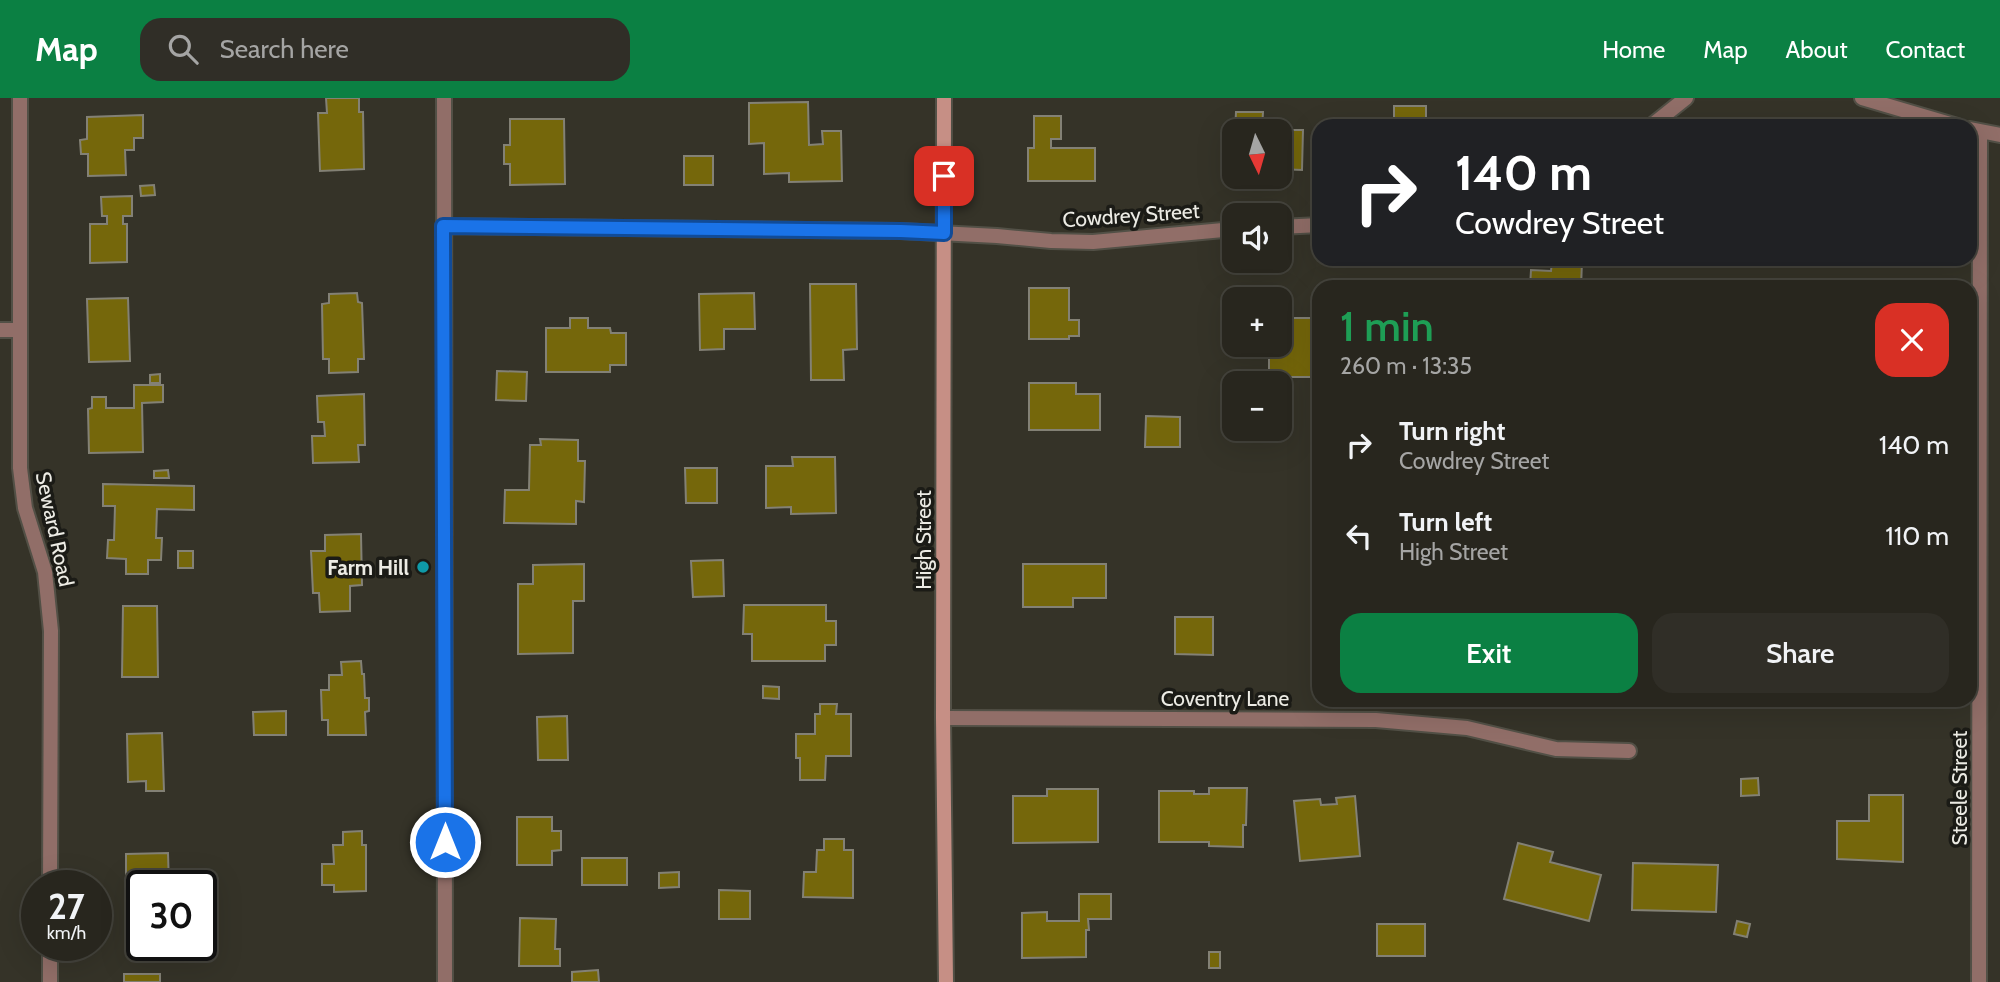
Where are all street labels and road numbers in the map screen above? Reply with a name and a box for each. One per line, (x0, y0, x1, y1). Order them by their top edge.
street label: Cowdrey Street (1062, 198, 1200, 232)
street label: Seward Road (31, 469, 79, 589)
street label: High Street (911, 490, 936, 590)
street label: Coventry Lane (1161, 686, 1290, 711)
street label: Steele Street (1947, 731, 1972, 845)

